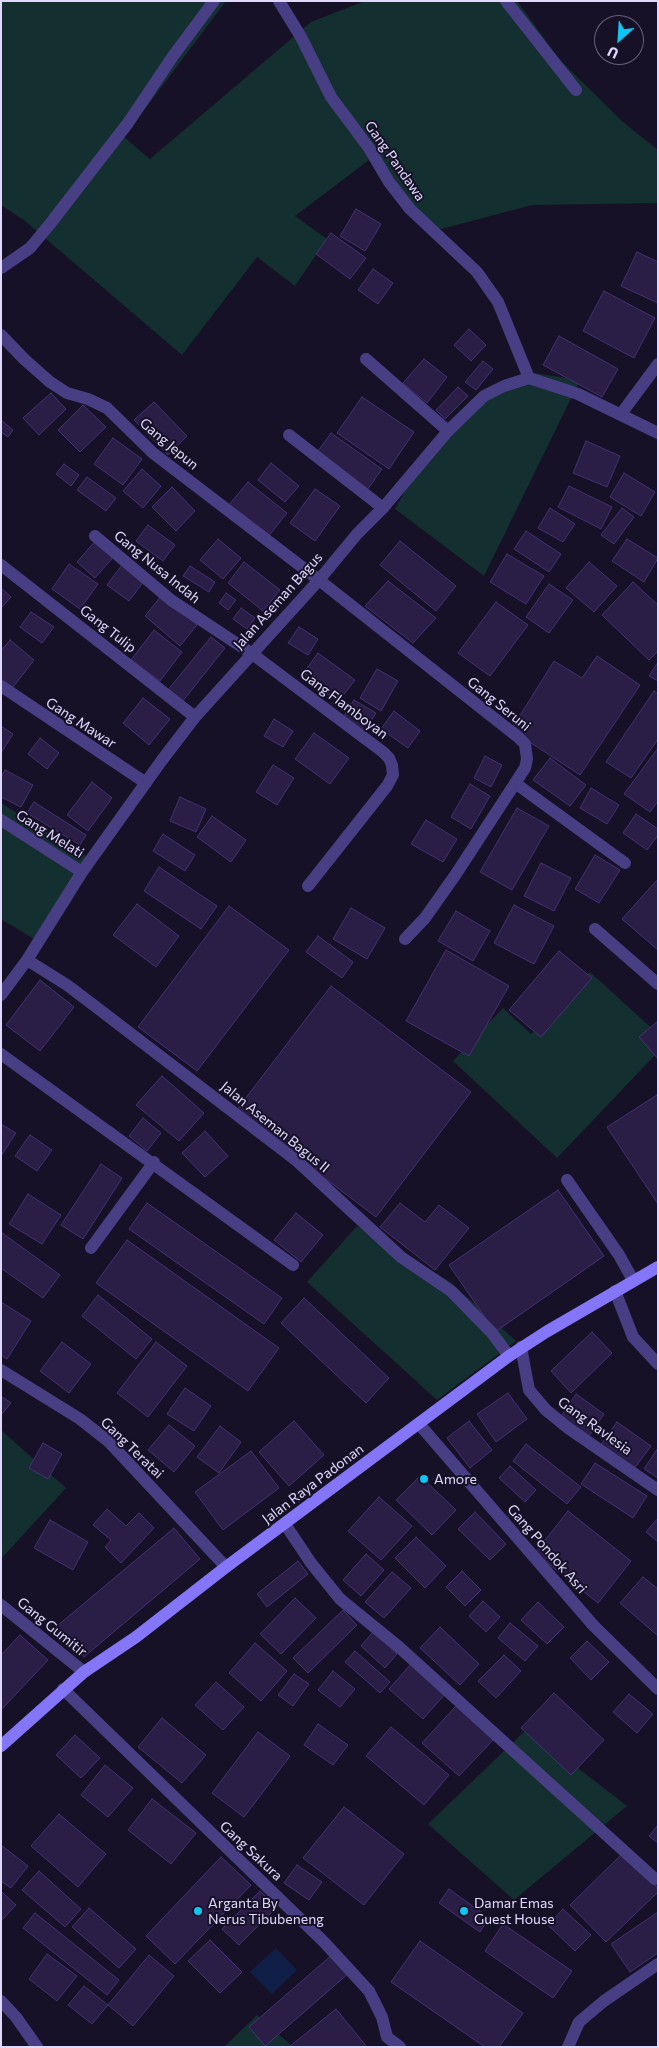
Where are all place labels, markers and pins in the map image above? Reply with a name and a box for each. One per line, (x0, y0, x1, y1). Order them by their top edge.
place label: Amore (434, 1471, 477, 1487)
marker: Amore (418, 1473, 430, 1485)
place label: Arganta By Nerus Tibubeneng (208, 1895, 324, 1928)
place label: Damar Emas Guest House (474, 1895, 555, 1928)
marker: Arganta By Nerus Tibubeneng (192, 1905, 204, 1917)
marker: Damar Emas Guest House (458, 1905, 470, 1917)

